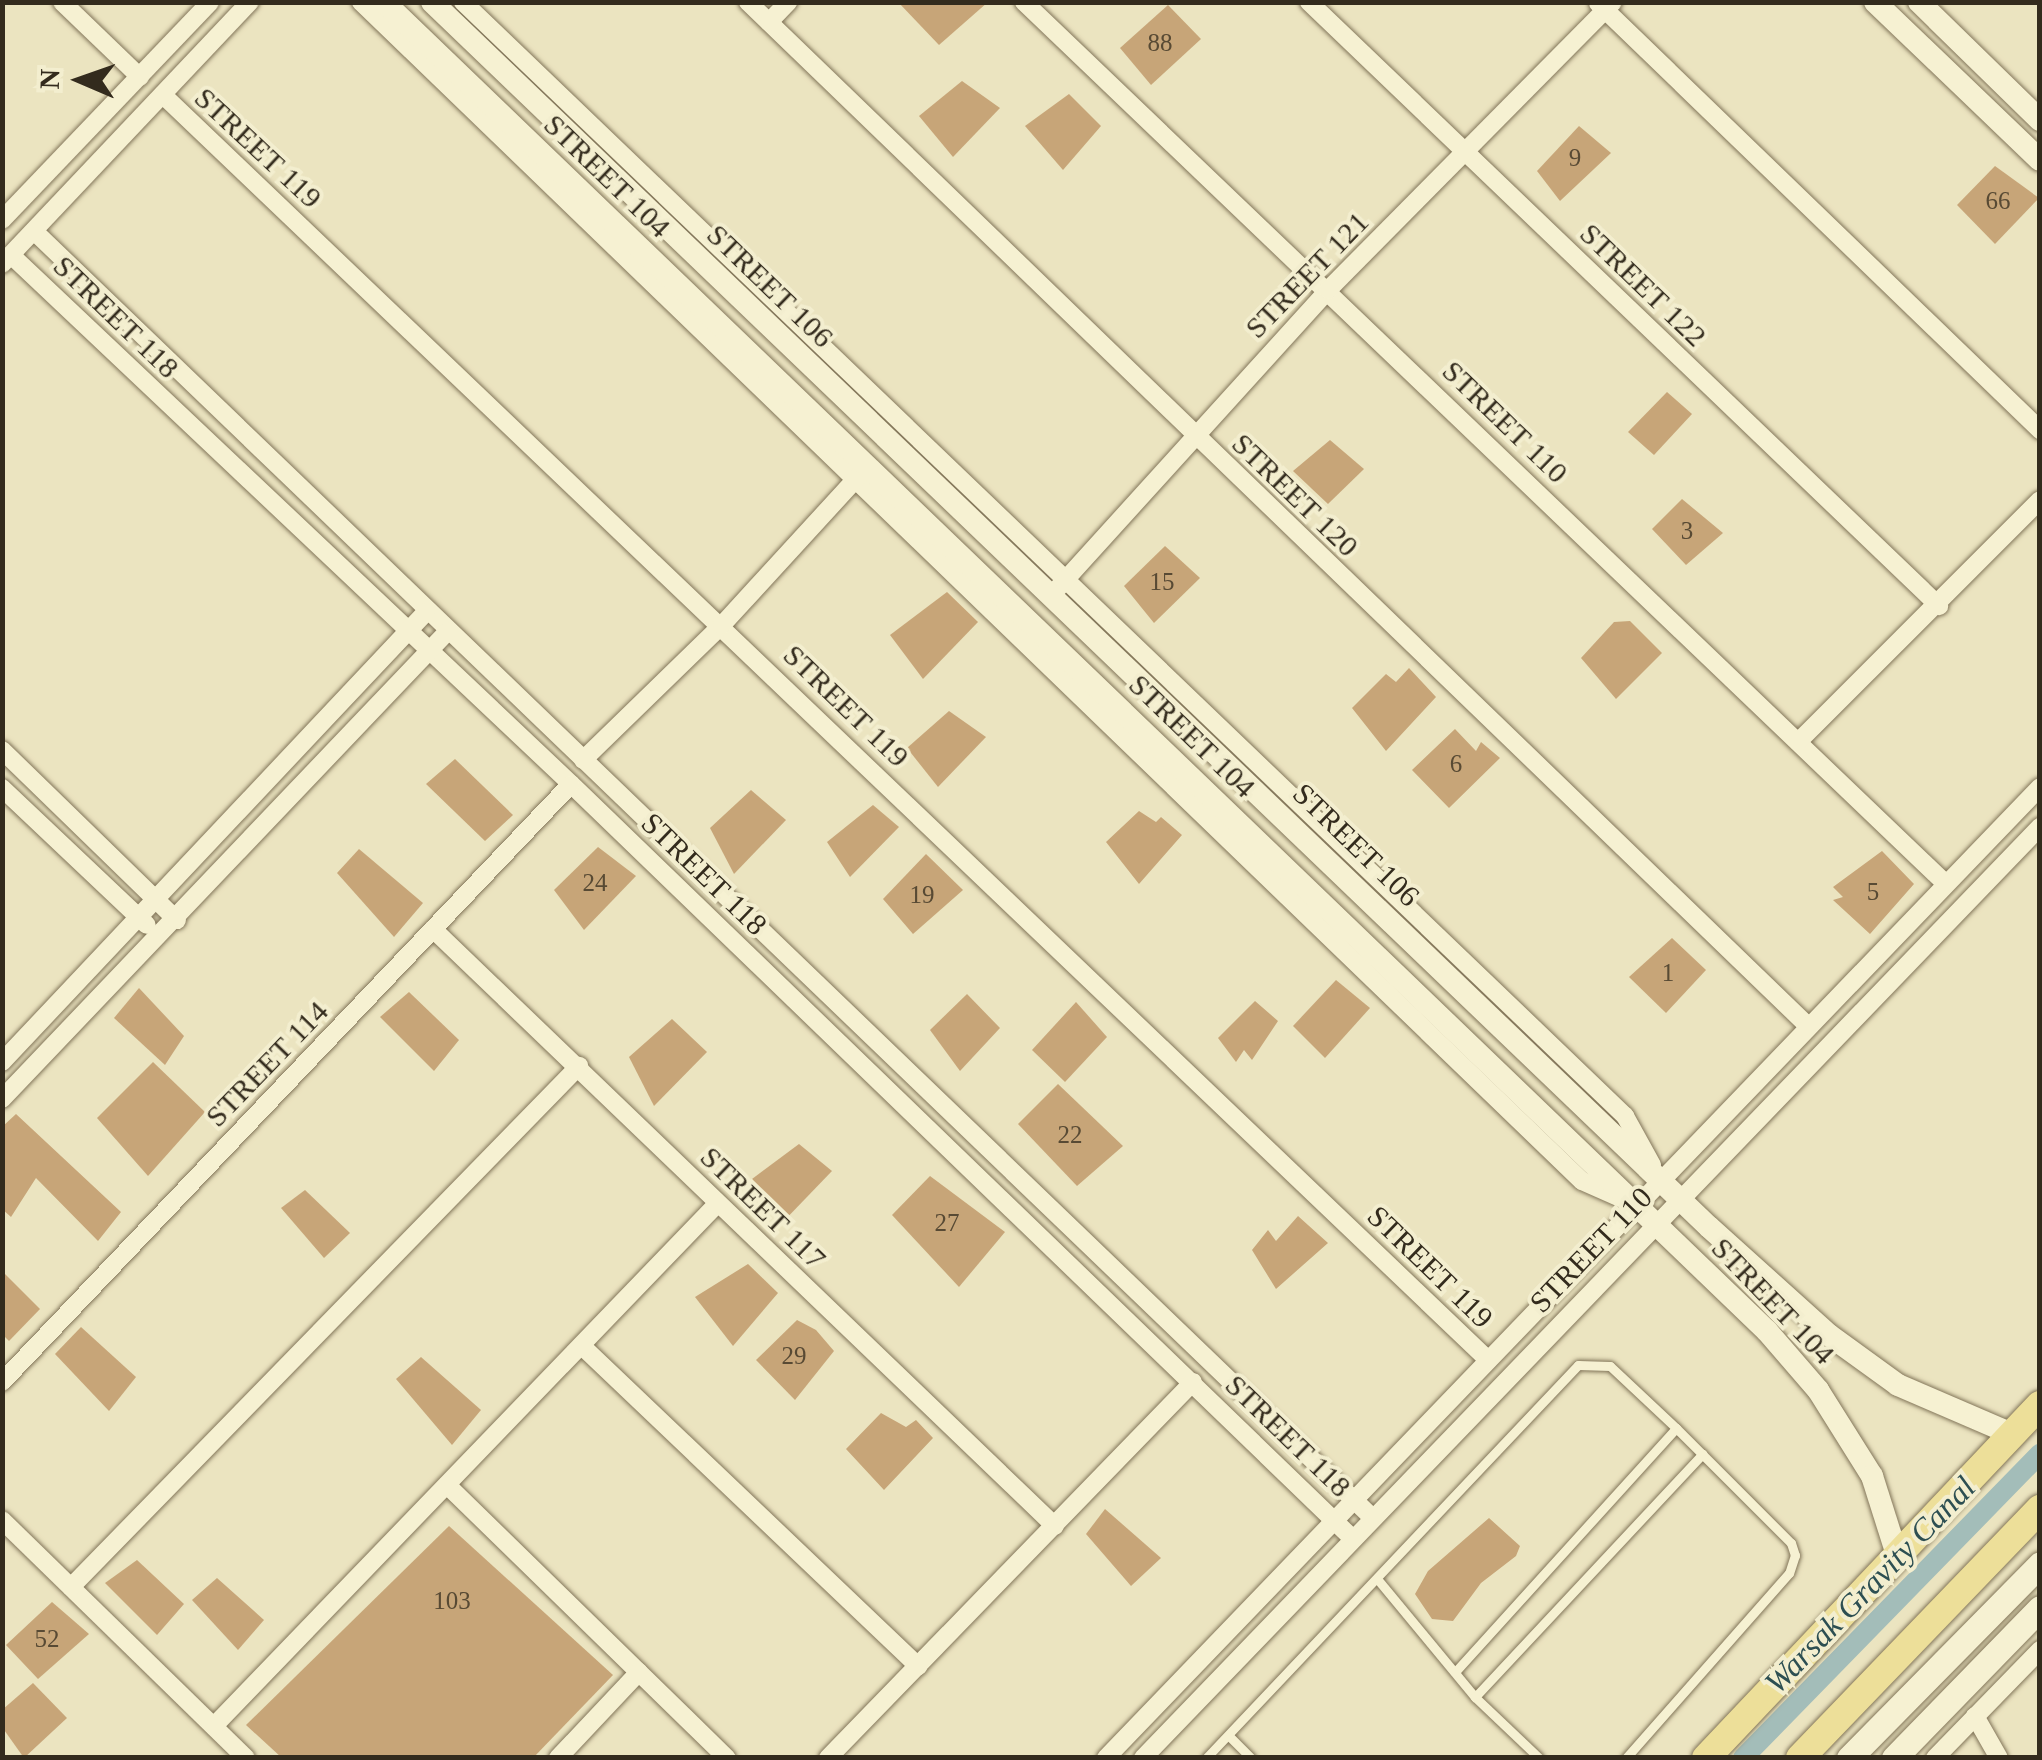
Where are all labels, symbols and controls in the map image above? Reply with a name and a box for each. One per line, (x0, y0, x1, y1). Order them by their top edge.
house number: 88 (1148, 28, 1172, 58)
north arrow (30, 30, 130, 130)
text: N (34, 68, 65, 90)
street label: STREET 119 (187, 80, 329, 216)
street label: STREET 104 (536, 107, 678, 245)
house number: 9 (1569, 143, 1581, 173)
house number: 66 (1986, 186, 2010, 216)
street label: STREET 121 (1238, 204, 1376, 346)
street label: STREET 122 (1572, 216, 1714, 354)
street label: STREET 106 (699, 217, 841, 355)
street label: STREET 118 (45, 248, 187, 386)
street label: STREET 110 (1434, 353, 1576, 491)
street label: STREET 120 (1224, 426, 1366, 564)
house number: 3 (1681, 516, 1693, 546)
house number: 15 (1150, 567, 1174, 597)
street label: STREET 119 (775, 637, 917, 775)
street label: STREET 104 (1121, 667, 1263, 805)
house number: 6 (1450, 749, 1462, 779)
street label: STREET 106 (1285, 776, 1427, 914)
street label: STREET 118 (633, 805, 775, 943)
house number: 24 (582, 868, 608, 898)
house number: 5 (1867, 877, 1879, 907)
house number: 19 (910, 880, 934, 910)
house number: 1 (1662, 958, 1674, 988)
street label: STREET 114 (198, 993, 336, 1135)
house number: 22 (1058, 1120, 1082, 1150)
street label: STREET 117 (692, 1139, 834, 1277)
street label: STREET 110 (1522, 1179, 1660, 1321)
street label: STREET 119 (1359, 1198, 1501, 1336)
house number: 27 (934, 1208, 960, 1238)
street label: STREET 104 (1704, 1230, 1842, 1372)
house number: 29 (782, 1341, 806, 1371)
street label: STREET 118 (1217, 1367, 1359, 1505)
water label: Warsak Gravity Canal (1757, 1469, 1983, 1701)
house number: 103 (433, 1586, 471, 1616)
house number: 52 (34, 1624, 60, 1654)

